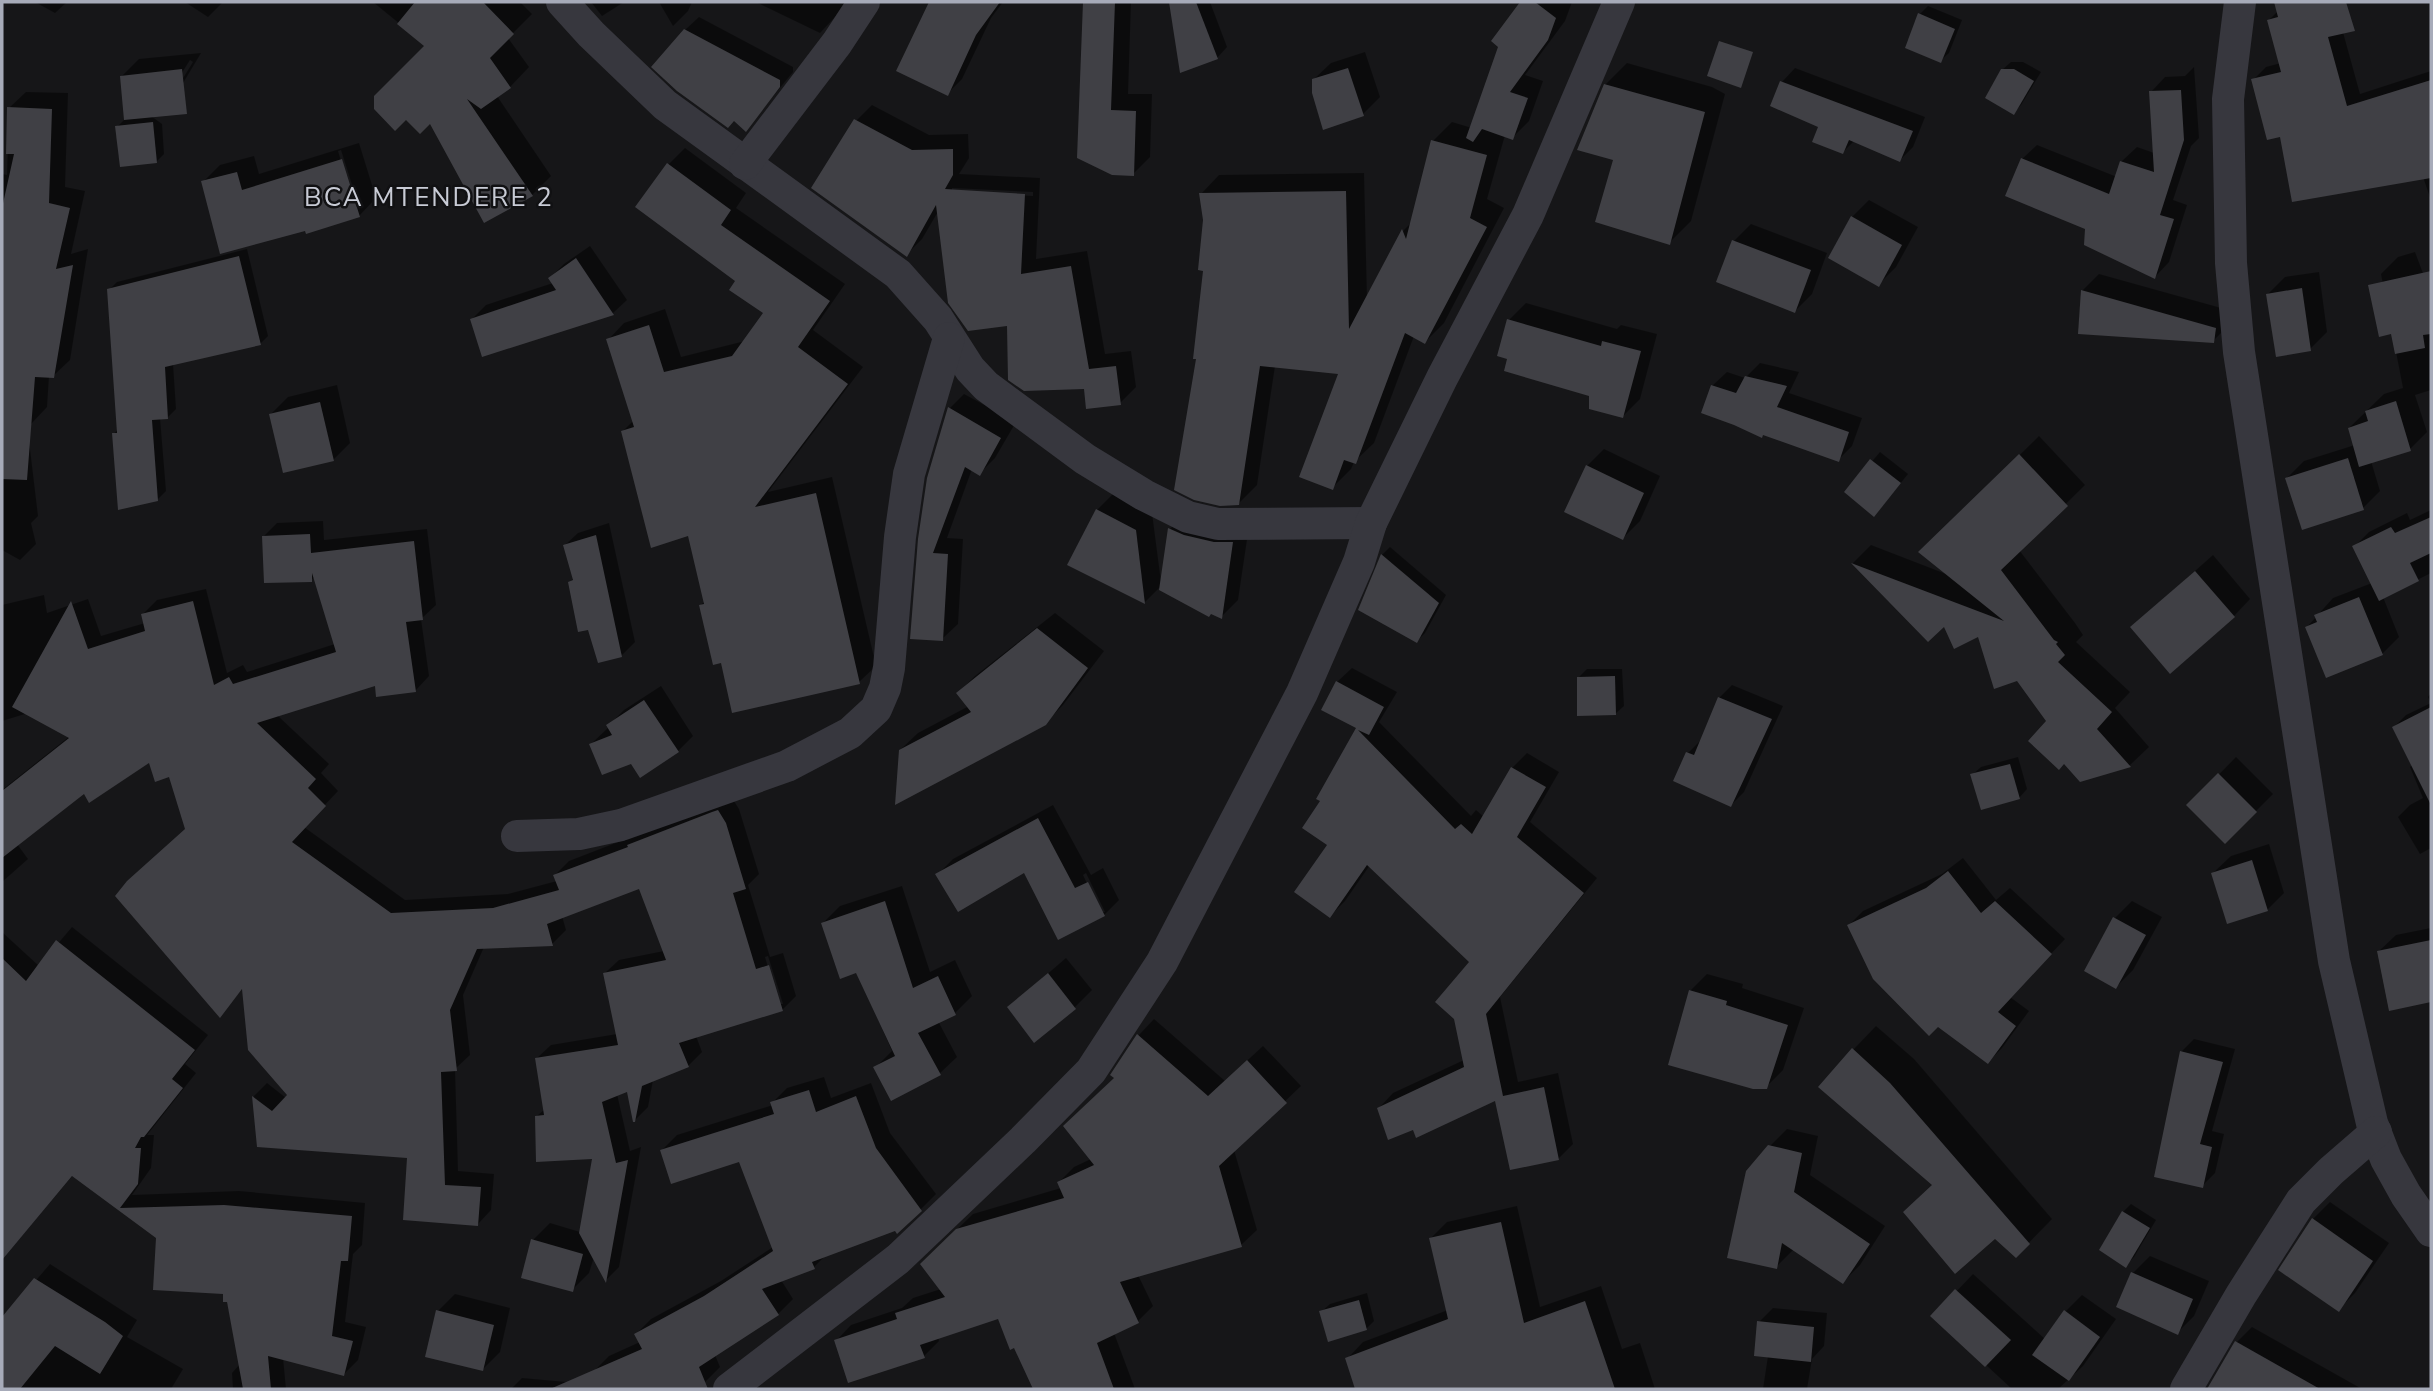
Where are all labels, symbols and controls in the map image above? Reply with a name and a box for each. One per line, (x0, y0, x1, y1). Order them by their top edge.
district label: BCA MTENDERE 2 (304, 180, 554, 215)

